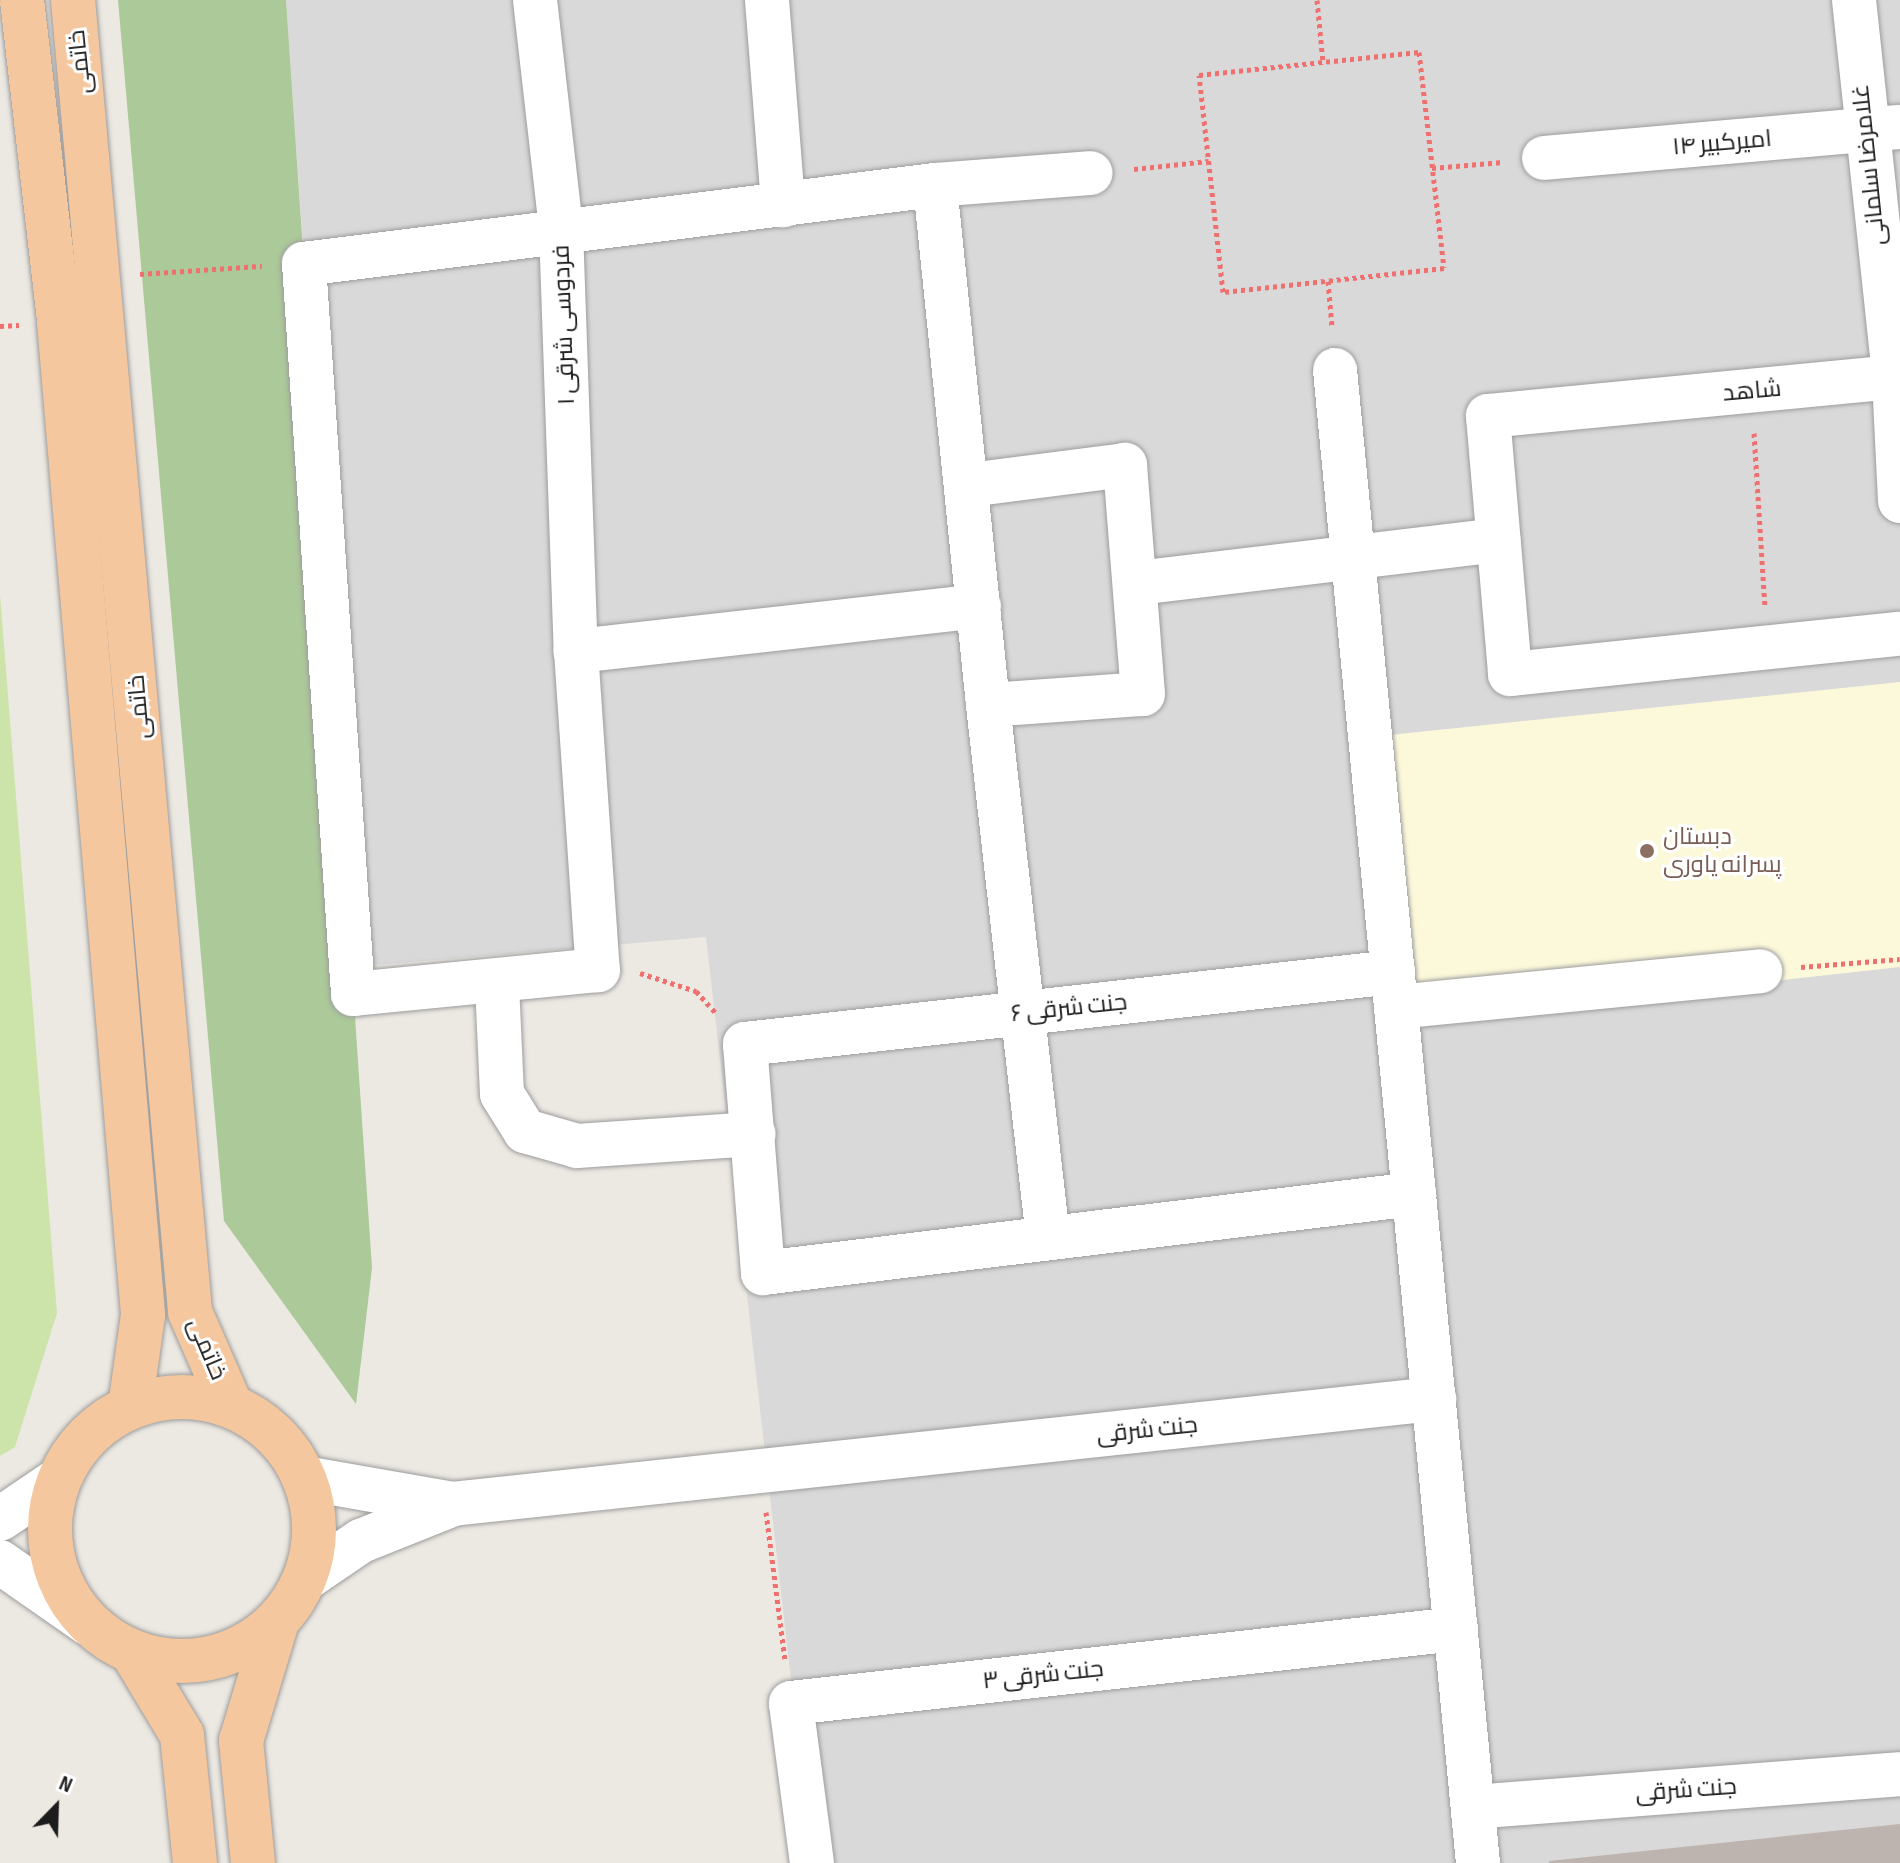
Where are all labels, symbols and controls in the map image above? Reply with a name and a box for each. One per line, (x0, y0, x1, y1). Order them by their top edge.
street label: خاتمی (62, 29, 98, 95)
street label: غلامرضا سلمانی (1846, 83, 1892, 247)
street label: امیرکبیر ۱۴ (1671, 124, 1773, 162)
street label: فردوسی شرقی ۱ (547, 244, 581, 406)
street label: شاهد (1721, 374, 1783, 408)
street label: خاتمی (122, 674, 156, 740)
place label: دبستان پسرانه یاوری (1663, 823, 1782, 879)
marker: دبستان پسرانه یاوری (1638, 842, 1656, 860)
street label: جنت شرقی ۶ (1009, 988, 1129, 1028)
street label: خاتمی (181, 1314, 233, 1384)
street label: جنت شرقی (1095, 1410, 1199, 1450)
street label: جنت شرقی ۳ (981, 1654, 1105, 1696)
north arrow (16, 1767, 96, 1847)
text: N (55, 1770, 76, 1799)
street label: جنت شرقی (1634, 1772, 1738, 1808)

